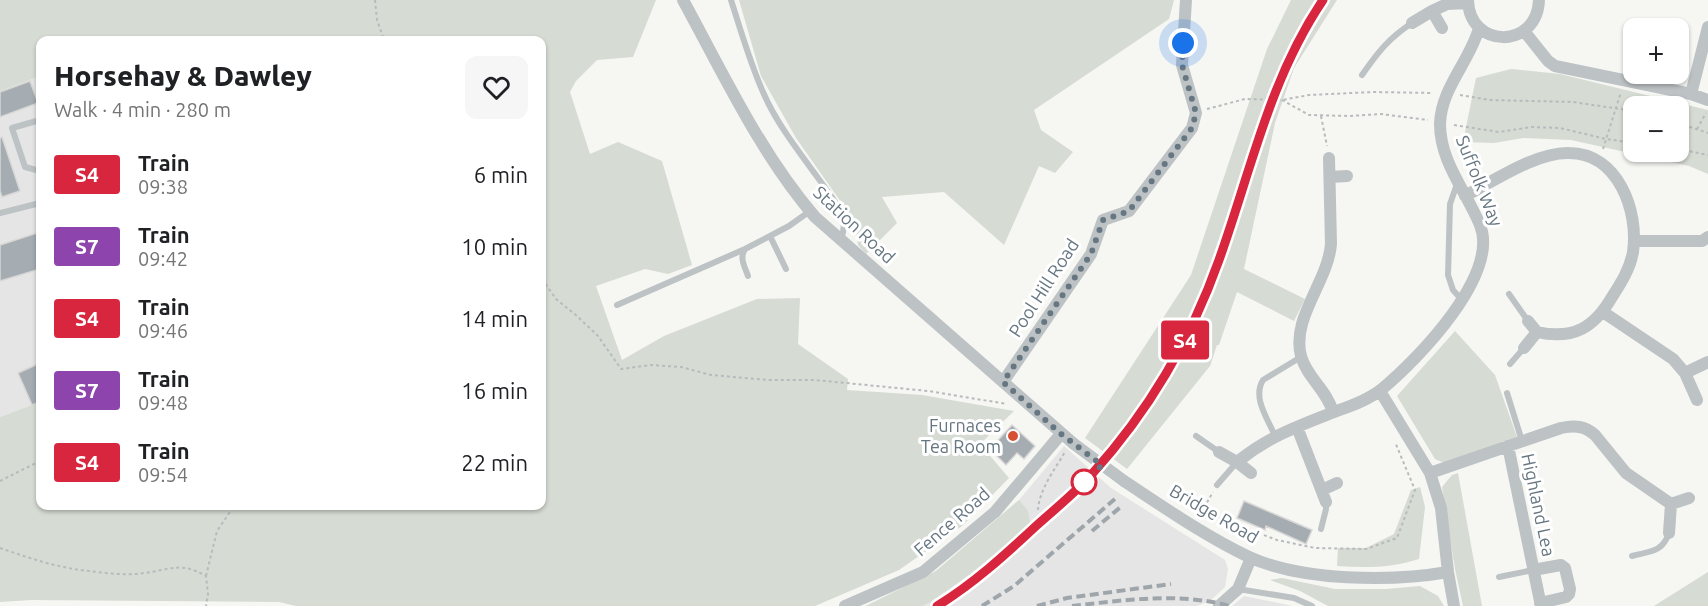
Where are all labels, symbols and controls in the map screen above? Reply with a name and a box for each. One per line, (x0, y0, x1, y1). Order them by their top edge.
map controls (1623, 18, 1689, 162)
button: + (1623, 18, 1689, 84)
your location (1168, 28, 1198, 58)
button: heart (465, 56, 528, 119)
text: Horsehay & Dawley (54, 60, 312, 91)
button: − (1623, 96, 1689, 162)
text: Walk · 4 min · 280 m (54, 98, 231, 121)
street label: Suffolk Way (1453, 132, 1507, 229)
text: Train (138, 150, 190, 175)
text: S4 (75, 162, 99, 186)
text: 6 min (474, 162, 528, 187)
text: 09:38 (138, 175, 188, 198)
street label: Station Road (810, 182, 899, 267)
text: Train (138, 222, 190, 247)
text: S7 (75, 234, 99, 258)
text: 10 min (461, 234, 528, 259)
street label: Pool Hill Road (1004, 235, 1082, 340)
text: 09:42 (138, 247, 188, 270)
text: Train (138, 294, 190, 319)
text: S4 (75, 306, 99, 330)
text: 14 min (461, 306, 528, 331)
text: 09:46 (138, 319, 188, 342)
line badge: S4 (1158, 320, 1212, 360)
text: S4 (1173, 328, 1197, 352)
text: Train (138, 366, 190, 391)
text: S7 (75, 378, 99, 402)
text: 16 min (461, 378, 528, 403)
text: 09:48 (138, 391, 188, 414)
place label: Furnaces Tea Room (921, 415, 1001, 456)
marker: Furnaces Tea Room (1006, 429, 1020, 443)
text: Train (138, 438, 190, 463)
text: S4 (75, 450, 99, 474)
text: 22 min (461, 450, 528, 475)
street label: Highland Lea (1518, 451, 1560, 558)
text: 09:54 (138, 463, 188, 486)
unlabelled marker (1071, 469, 1097, 495)
street label: Bridge Road (1167, 480, 1262, 547)
street label: Fence Road (909, 483, 993, 559)

